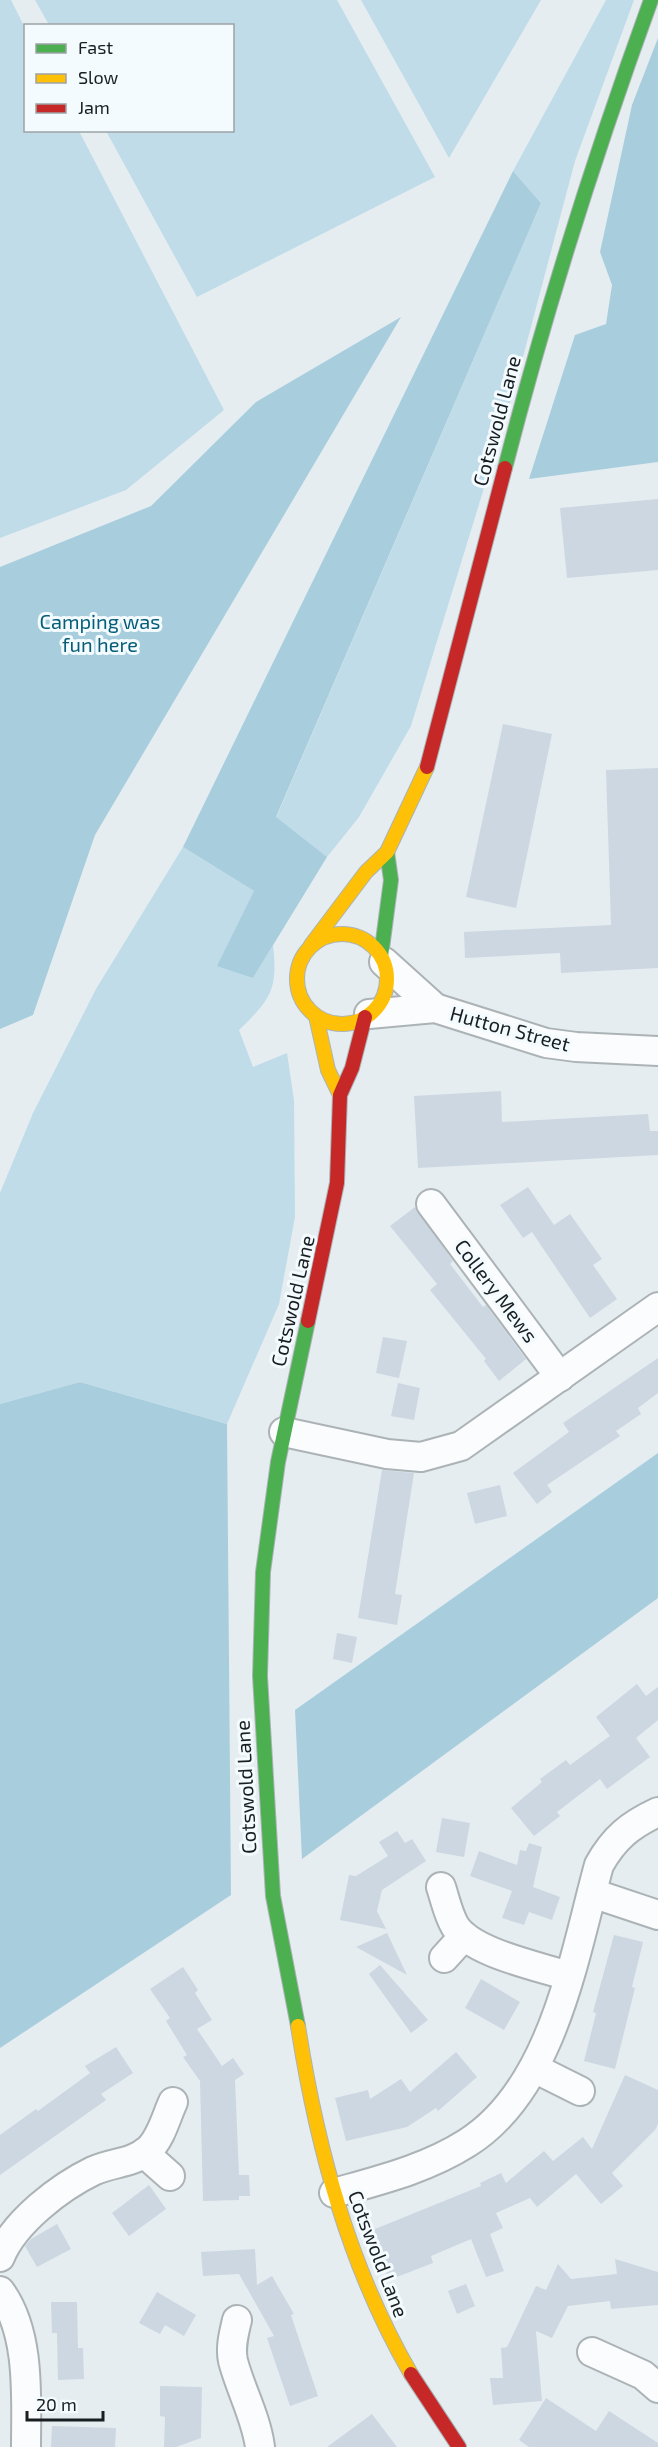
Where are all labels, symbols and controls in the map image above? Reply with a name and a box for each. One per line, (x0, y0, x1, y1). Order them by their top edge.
legend (24, 24, 234, 132)
text: Fast (78, 36, 113, 58)
text: Slow (78, 66, 119, 88)
text: Jam (78, 96, 110, 118)
street label: Cotswold Lane (467, 353, 525, 488)
park label: Camping was fun here (40, 609, 160, 656)
street label: Hutton Street (448, 1001, 573, 1056)
street label: Cotswold Lane (265, 1233, 319, 1369)
street label: Collery Mews (450, 1234, 543, 1347)
street label: Cotswold Lane (230, 1720, 260, 1854)
street label: Cotswold Lane (344, 2187, 414, 2320)
scale bar (27, 2384, 104, 2422)
text: 20 m (36, 2393, 77, 2415)

